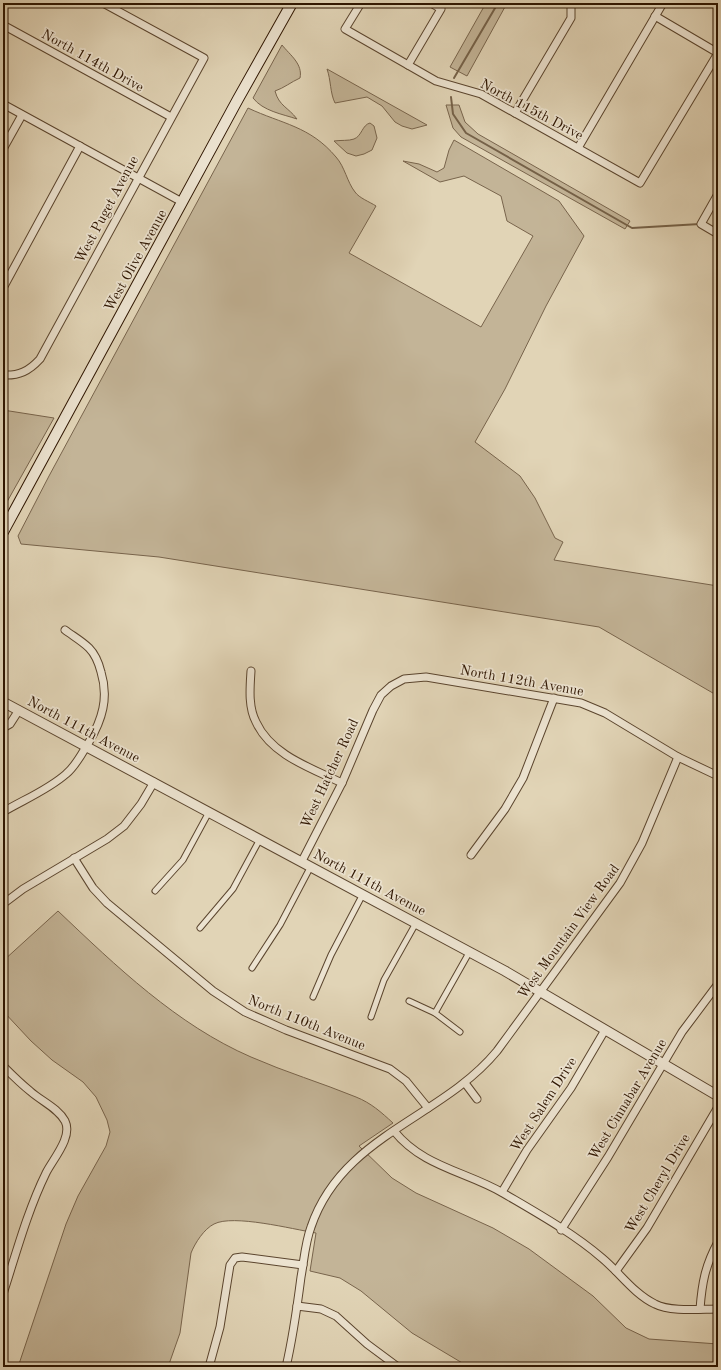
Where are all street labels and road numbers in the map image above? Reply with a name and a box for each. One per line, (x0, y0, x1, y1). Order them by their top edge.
street label: North 114th Drive (39, 27, 146, 95)
street label: North 115th Drive (478, 77, 585, 143)
street label: West Puget Avenue (73, 154, 141, 265)
street label: West Olive Avenue (102, 207, 170, 314)
street label: North 112th Avenue (459, 663, 585, 699)
street label: North 111th Avenue (25, 694, 142, 765)
street label: West Hatcher Road (298, 717, 361, 830)
street label: North 111th Avenue (311, 847, 428, 918)
street label: West Mountain View Road (515, 862, 622, 1001)
street label: North 110th Avenue (246, 993, 367, 1053)
street label: West Cinnabar Avenue (586, 1037, 669, 1162)
street label: West Salem Drive (508, 1055, 580, 1154)
street label: West Cheryl Drive (623, 1132, 693, 1235)

